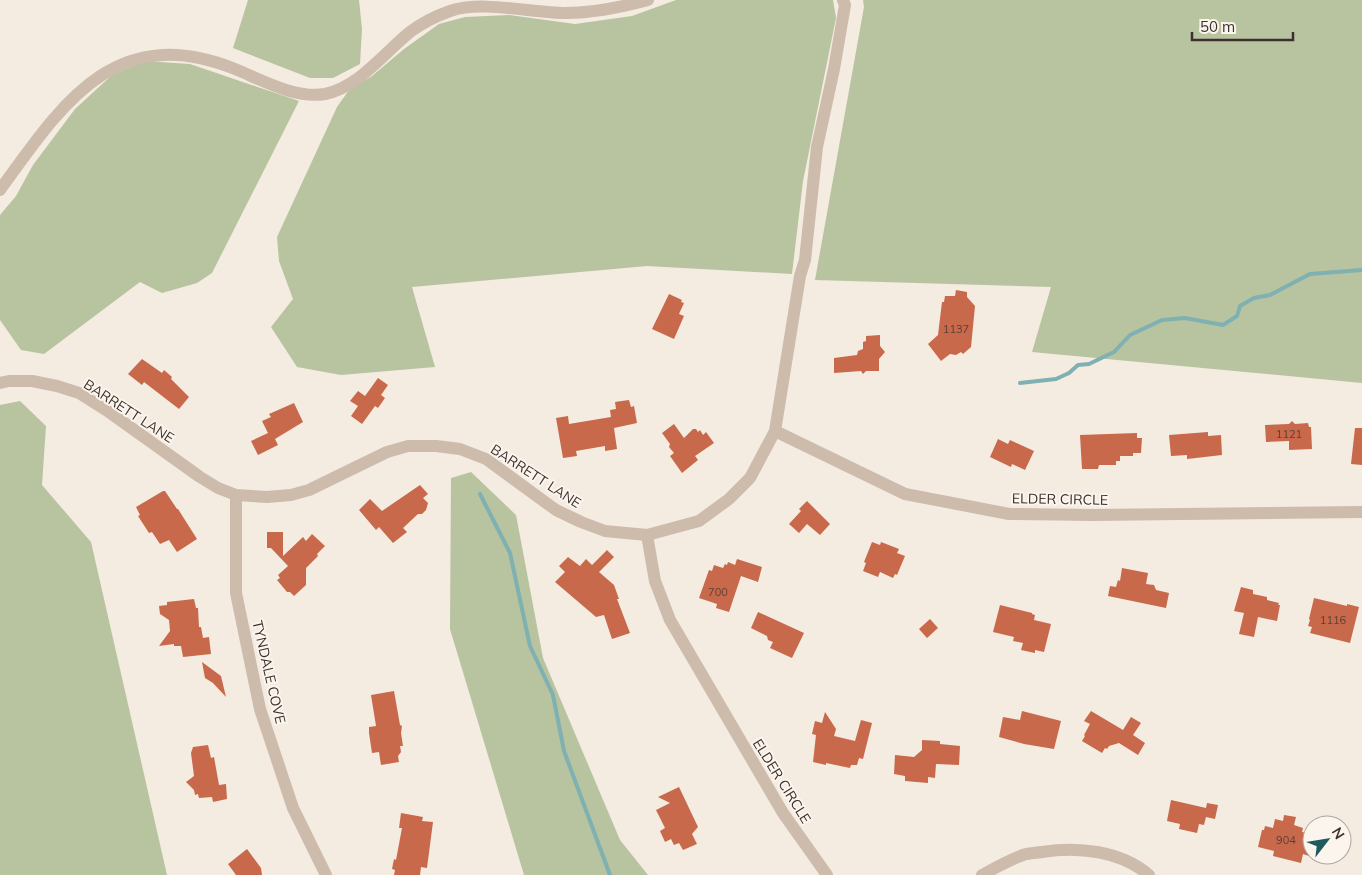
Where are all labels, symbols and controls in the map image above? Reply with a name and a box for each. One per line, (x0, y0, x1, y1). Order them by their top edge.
scale bar (1192, 10, 1293, 42)
text: 50 m (1200, 17, 1235, 36)
house number: 1137 (943, 322, 969, 336)
street label: BARRETT LANE (80, 375, 178, 447)
house number: 1121 (1276, 427, 1302, 441)
street label: BARRETT LANE (487, 440, 585, 512)
street label: ELDER CIRCLE (1012, 489, 1108, 509)
house number: 700 (708, 585, 728, 599)
house number: 1116 (1320, 613, 1347, 627)
street label: TYNDALE COVE (248, 618, 290, 726)
street label: ELDER CIRCLE (749, 735, 815, 827)
north arrow (1302, 815, 1352, 865)
text: N (1328, 824, 1349, 842)
house number: 904 (1276, 833, 1296, 847)

